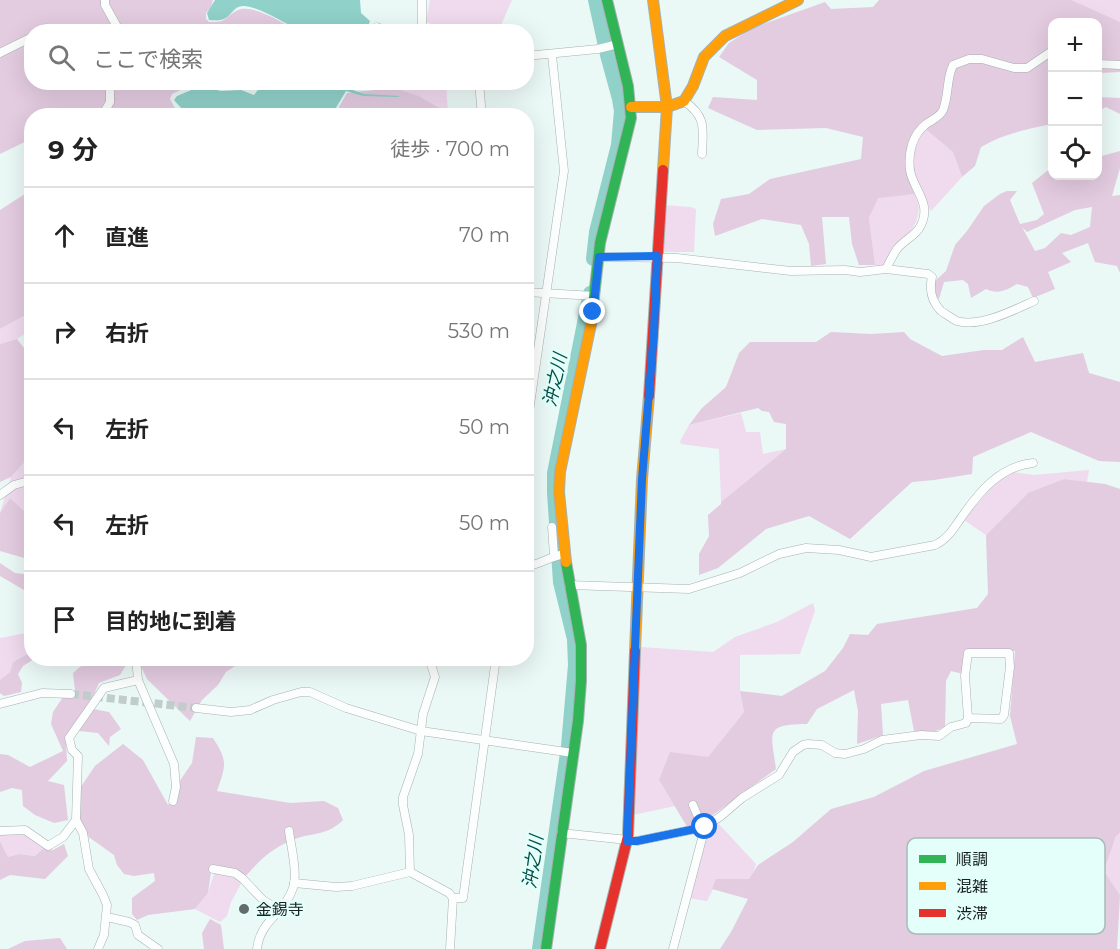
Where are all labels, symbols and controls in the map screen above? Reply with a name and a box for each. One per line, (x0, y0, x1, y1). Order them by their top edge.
map controls (1048, 18, 1102, 180)
button: + (1048, 18, 1102, 72)
search box (24, 24, 534, 90)
icon: search (45, 41, 78, 74)
text: ここで検索 (93, 46, 203, 73)
button: − (1048, 72, 1102, 126)
button: locate (1048, 126, 1102, 180)
text: 9 分 (48, 134, 98, 166)
text: 徒歩 · 700 m (390, 137, 510, 161)
icon: ahead (48, 219, 81, 252)
text: 70 m (459, 223, 510, 247)
text: 直進 (105, 224, 149, 251)
route end (579, 298, 605, 324)
icon: right (48, 315, 81, 348)
text: 530 m (448, 319, 510, 343)
text: 右折 (105, 320, 149, 347)
water label: 沖之川 (539, 349, 572, 409)
icon: left (48, 411, 81, 444)
text: 50 m (459, 415, 510, 439)
text: 左折 (105, 416, 149, 443)
icon: left (48, 507, 81, 540)
text: 50 m (459, 511, 510, 535)
text: 左折 (105, 512, 149, 539)
icon: arrive (48, 603, 81, 636)
text: 目的地に到着 (105, 608, 237, 635)
route start (691, 813, 717, 839)
water label: 沖之川 (518, 832, 548, 890)
legend (907, 838, 1105, 934)
text: 順調 (956, 850, 988, 869)
text: 混雑 (956, 877, 988, 896)
place label: 金錫寺 (256, 900, 304, 919)
marker: 金錫寺 (237, 902, 251, 916)
text: 渋滞 (956, 904, 988, 923)

